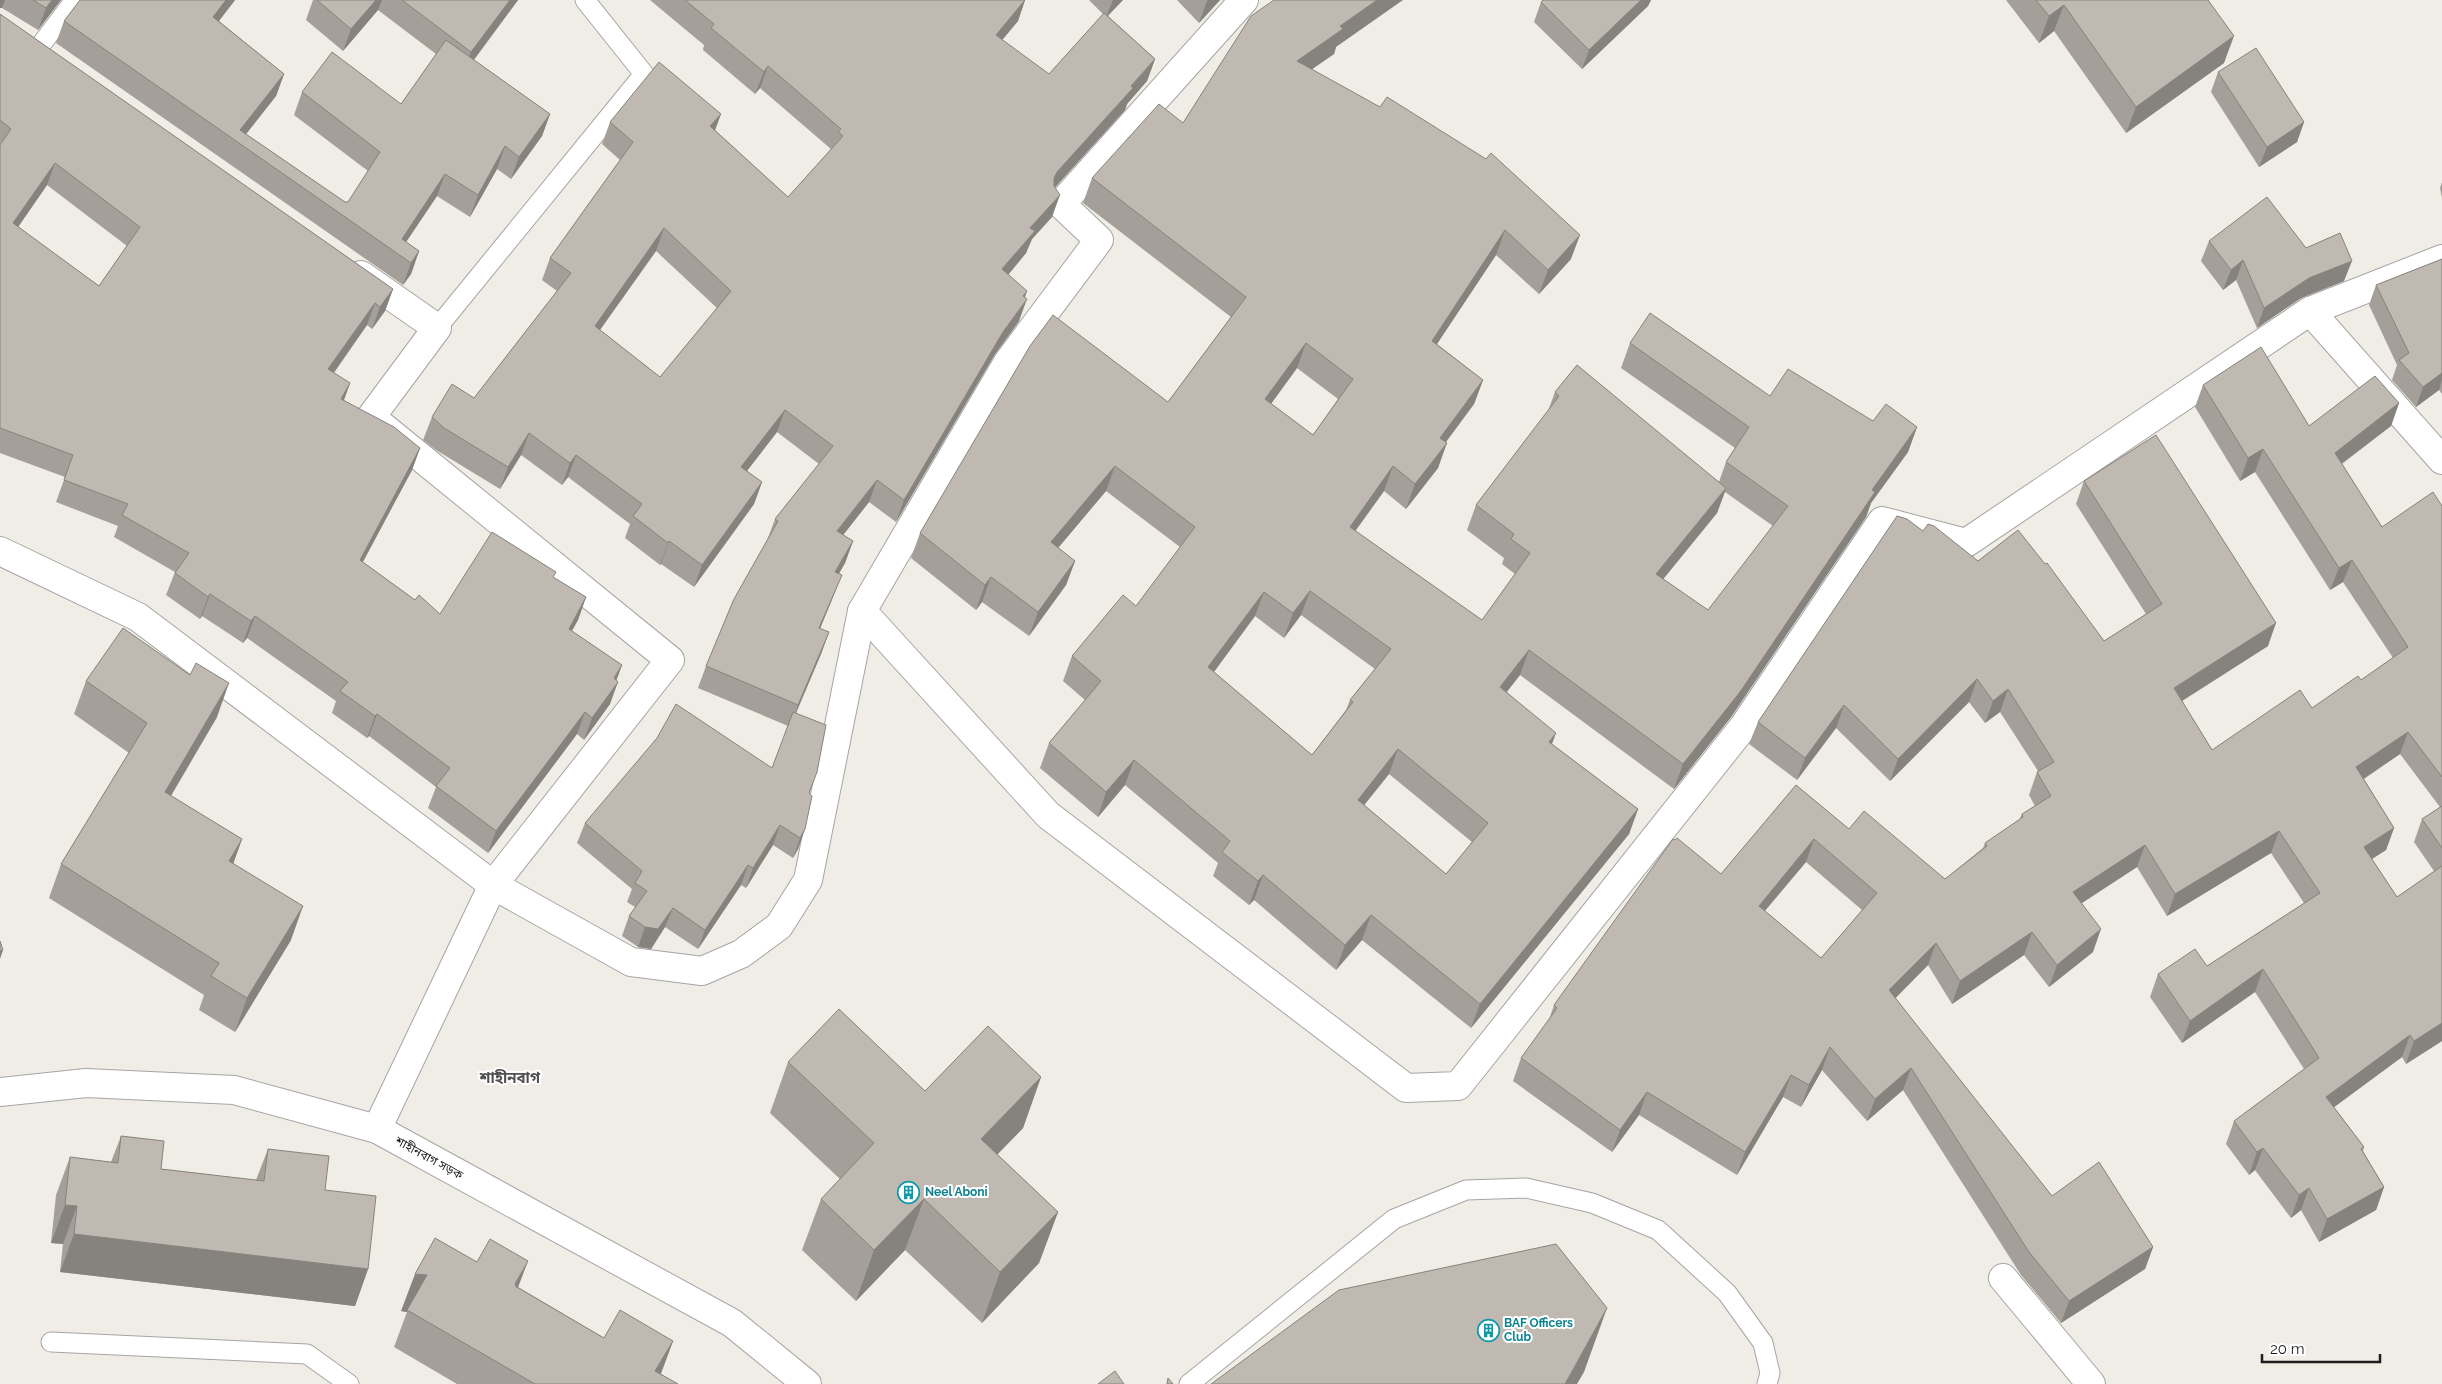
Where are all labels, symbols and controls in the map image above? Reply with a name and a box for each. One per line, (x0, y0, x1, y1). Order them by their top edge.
district label: শাহীনবাগ (479, 1069, 541, 1087)
street label: শাহীনবাগ সড়ক (392, 1132, 466, 1182)
building icon: Neel Aboni (897, 1180, 921, 1204)
place label: Neel Aboni (925, 1185, 988, 1199)
place label: BAF Officers Club (1504, 1316, 1573, 1344)
building icon: BAF Officers Club (1476, 1318, 1500, 1342)
scale bar (2262, 1332, 2380, 1364)
text: 20 m (2270, 1340, 2305, 1358)

